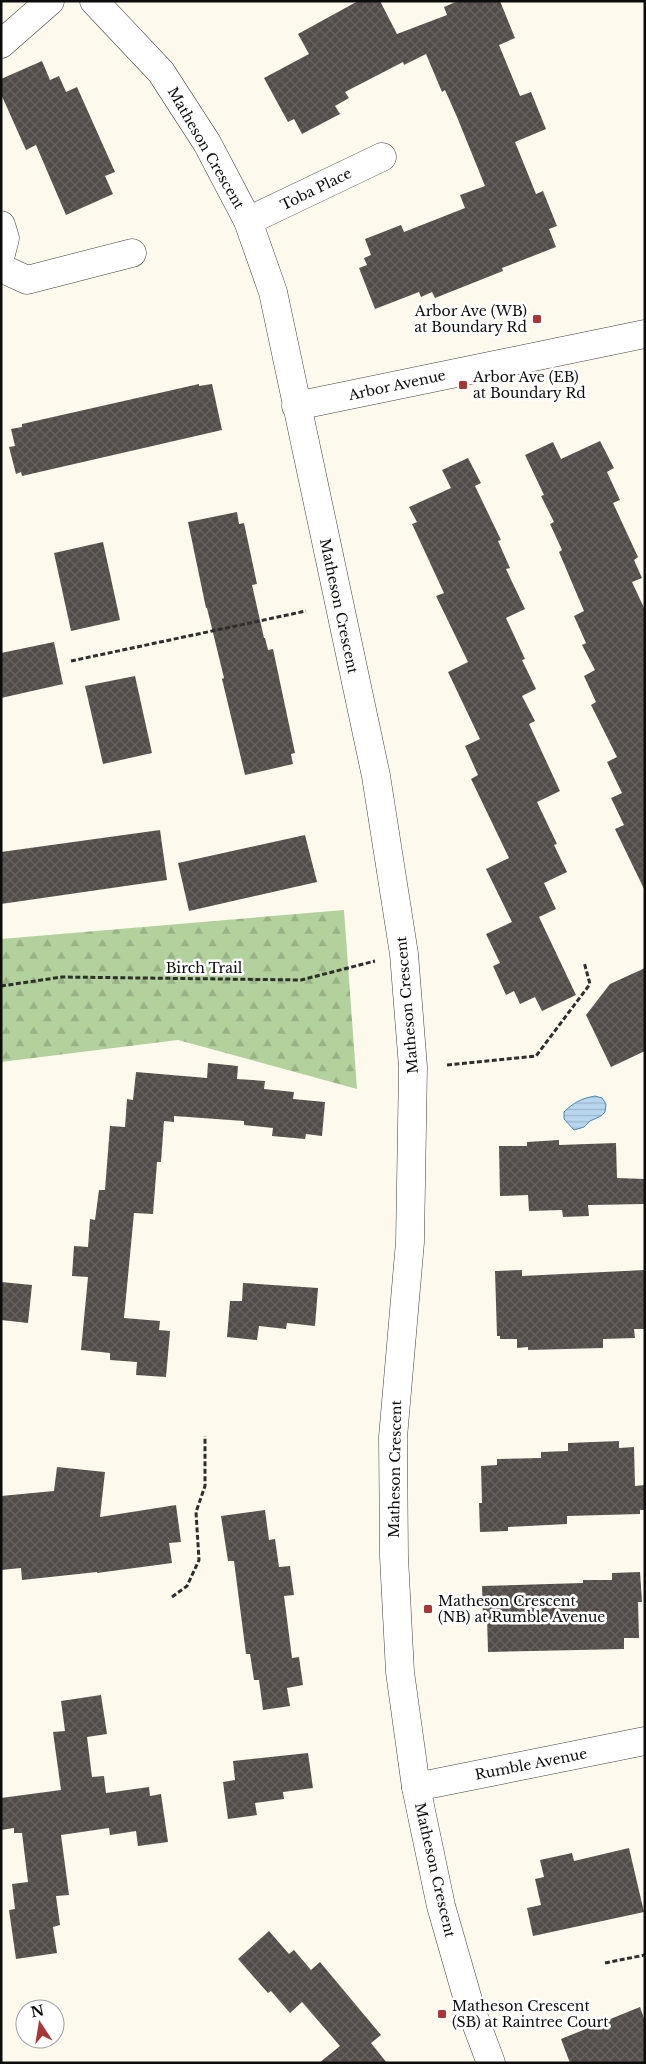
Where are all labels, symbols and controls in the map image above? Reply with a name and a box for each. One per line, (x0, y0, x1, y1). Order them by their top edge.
street label: Matheson Crescent (164, 84, 249, 213)
street label: Toba Place (277, 164, 355, 214)
place label: Arbor Ave (WB) at Boundary Rd (414, 302, 528, 336)
marker: Arbor Ave (WB) at Boundary Rd (531, 313, 543, 325)
street label: Arbor Avenue (346, 366, 447, 404)
place label: Arbor Ave (EB) at Boundary Rd (472, 368, 586, 402)
marker: Arbor Ave (EB) at Boundary Rd (457, 379, 469, 391)
street label: Matheson Crescent (316, 537, 362, 676)
street label: Matheson Crescent (392, 935, 422, 1074)
street label: Birch Trail (166, 959, 243, 977)
street label: Matheson Crescent (385, 1399, 405, 1538)
place label: Matheson Crescent (NB) at Rumble Avenue (438, 1592, 605, 1626)
marker: Matheson Crescent (NB) at Rumble Avenue (422, 1603, 434, 1615)
street label: Rumble Avenue (473, 1744, 589, 1784)
street label: Matheson Crescent (411, 1801, 459, 1940)
place label: Matheson Crescent (SB) at Raintree Court (452, 1997, 609, 2031)
north arrow (15, 1999, 65, 2049)
text: N (29, 2001, 46, 2021)
marker: Matheson Crescent (SB) at Raintree Court (436, 2008, 448, 2020)

